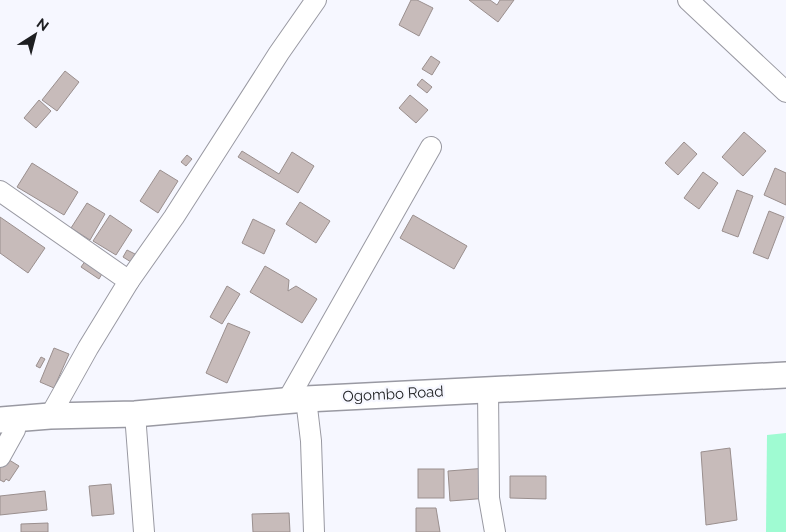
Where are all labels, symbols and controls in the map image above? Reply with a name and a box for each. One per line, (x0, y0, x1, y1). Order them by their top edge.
north arrow (10, 10, 60, 60)
text: N (34, 15, 52, 34)
street label: Ogombo Road (342, 382, 444, 406)

